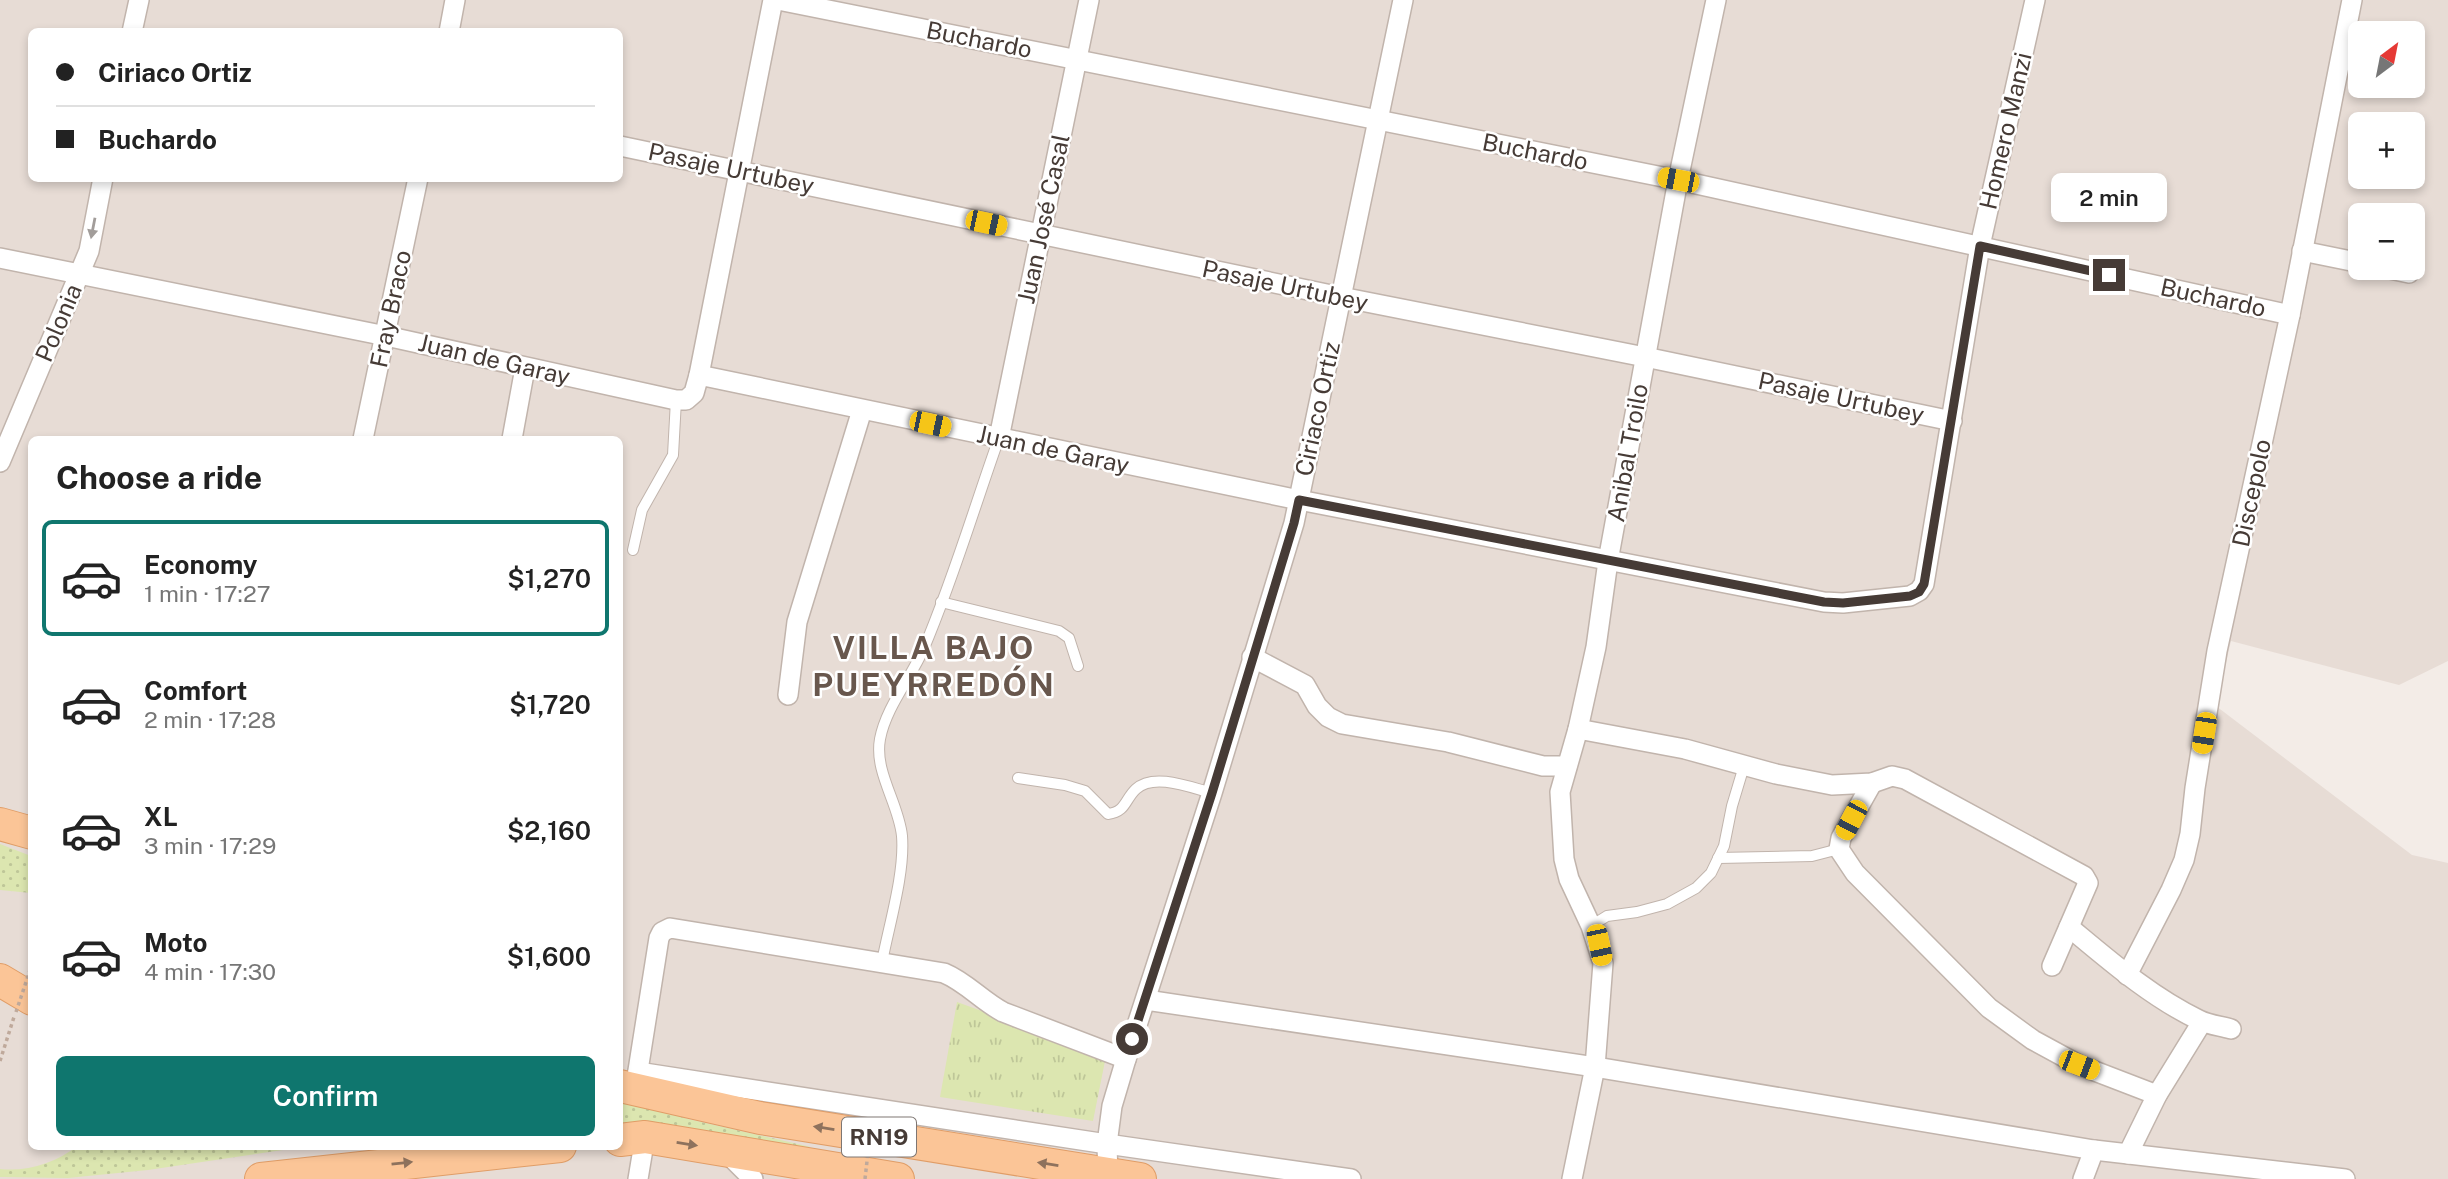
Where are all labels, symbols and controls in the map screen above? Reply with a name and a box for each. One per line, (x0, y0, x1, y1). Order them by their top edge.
street label: Buchardo (924, 15, 1034, 63)
north arrow (2348, 21, 2426, 98)
map controls (2348, 21, 2425, 280)
street label: Homero Manzi (1973, 50, 2037, 212)
text: Ciriaco Ortiz (98, 57, 252, 88)
button: + (2348, 112, 2425, 189)
text: Buchardo (98, 124, 217, 155)
street label: Buchardo (1480, 127, 1590, 175)
street label: Juan José Casal (1011, 131, 1075, 306)
street label: Pasaje Urtubey (646, 137, 817, 199)
car (1656, 166, 1701, 194)
callout: 2 min (2051, 174, 2167, 222)
text: 2 min (2079, 184, 2139, 211)
button: − (2348, 203, 2425, 280)
car (964, 208, 1009, 238)
one-way arrow (88, 217, 99, 239)
street label: Fray Braco (364, 247, 416, 370)
street label: Pasaje Urtubey (1200, 254, 1371, 316)
route end (2093, 259, 2125, 291)
street label: Buchardo (2158, 272, 2268, 322)
street label: Polonia (29, 279, 87, 366)
street label: Juan de Garay (416, 328, 573, 390)
street label: Ciriaco Ortiz (1289, 339, 1345, 479)
street label: Pasaje Urtubey (1756, 366, 1927, 428)
street label: Anibal Troilo (1601, 381, 1653, 524)
car (908, 409, 953, 439)
street label: Juan de Garay (974, 419, 1132, 479)
street label: Discepolo (2226, 436, 2276, 549)
text: Choose a ride (56, 459, 262, 496)
icon: car (60, 547, 123, 610)
text: Economy (144, 549, 257, 580)
text: $1,270 (507, 563, 591, 594)
text: 1 min · 17:27 (144, 580, 271, 607)
district label: VILLA BAJO PUEYRREDÓN (812, 629, 1056, 703)
icon: car (60, 673, 123, 736)
text: Comfort (144, 675, 247, 706)
text: $1,720 (509, 689, 591, 720)
text: 2 min · 17:28 (144, 706, 276, 733)
car (2191, 711, 2218, 755)
car (1832, 797, 1871, 843)
icon: car (60, 799, 123, 862)
text: XL (144, 801, 178, 832)
text: $2,160 (507, 815, 591, 846)
text: 3 min · 17:29 (144, 832, 276, 859)
car (1585, 922, 1614, 968)
icon: car (60, 925, 123, 988)
text: Moto (144, 927, 207, 958)
text: $1,600 (507, 941, 591, 972)
text: 4 min · 17:30 (144, 958, 276, 985)
route start (1116, 1023, 1148, 1055)
car (2056, 1048, 2103, 1082)
button: Confirm (56, 1056, 595, 1136)
road number: RN19 (842, 1118, 916, 1156)
one-way arrow (812, 1122, 834, 1133)
one-way arrow (676, 1139, 698, 1150)
one-way arrow (391, 1157, 413, 1168)
one-way arrow (1037, 1158, 1059, 1169)

